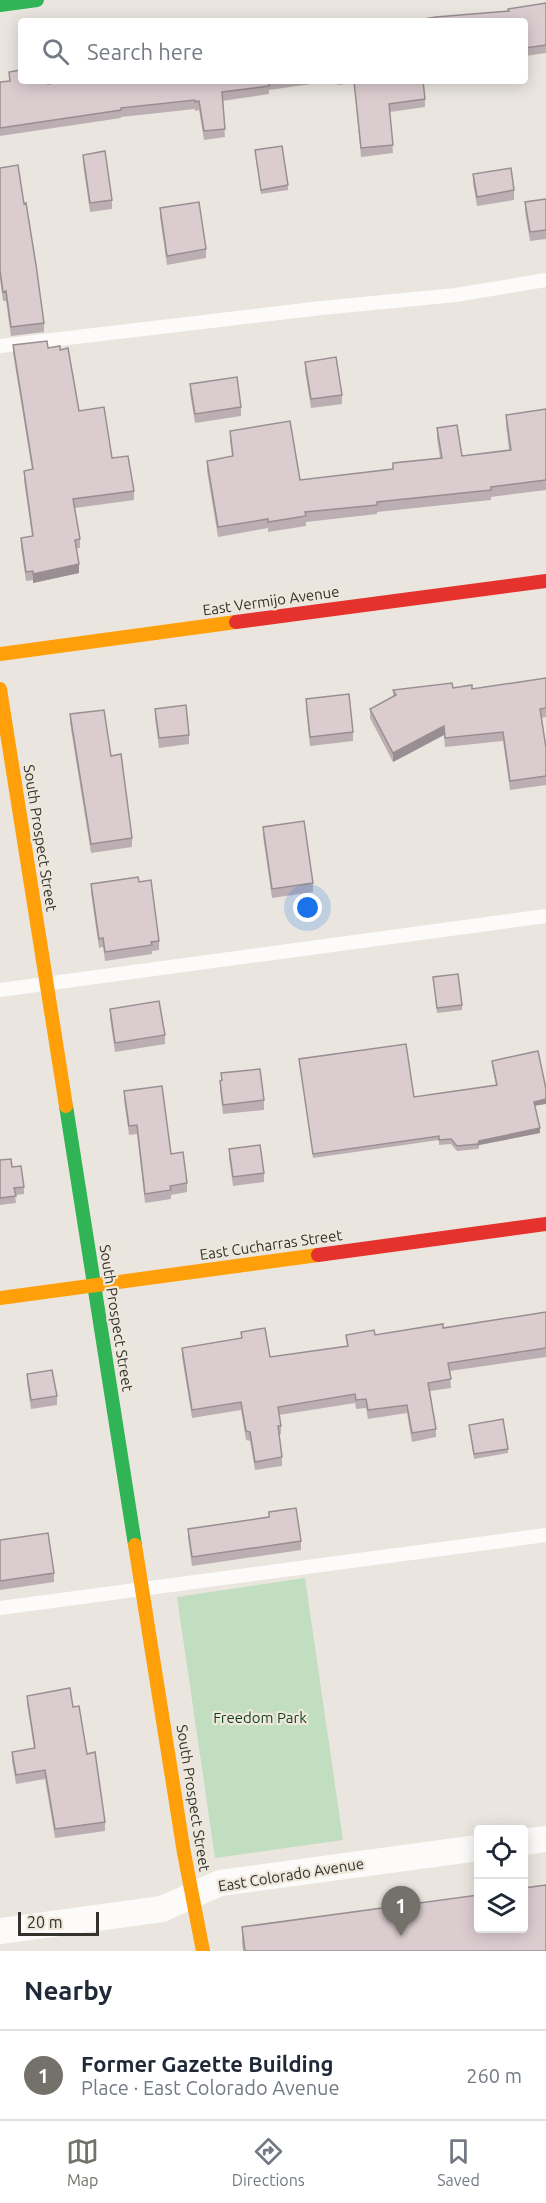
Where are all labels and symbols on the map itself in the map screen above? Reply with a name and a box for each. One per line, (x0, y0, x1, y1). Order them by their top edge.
street label: East Vermijo Avenue (201, 582, 340, 619)
street label: South Prospect Street (21, 763, 61, 913)
your location (293, 893, 322, 922)
street label: East Cucharras Street (199, 1226, 343, 1263)
street label: South Prospect Street (97, 1243, 137, 1393)
park label: Freedom Park (213, 1709, 307, 1726)
street label: South Prospect Street (174, 1723, 214, 1873)
street label: East Colorado Avenue (217, 1855, 365, 1894)
pin: 1 (382, 1886, 420, 1936)
scale bar (18, 1909, 99, 1936)

